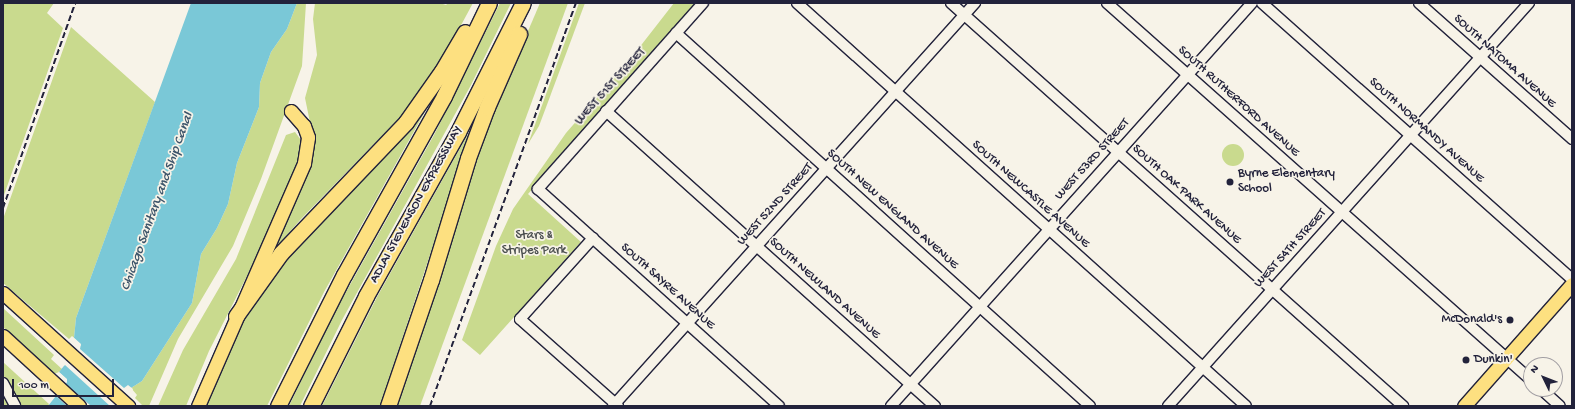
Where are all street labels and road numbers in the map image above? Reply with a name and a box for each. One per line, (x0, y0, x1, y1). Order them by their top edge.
street label: SOUTH NATOMA AVENUE (1449, 12, 1559, 112)
street label: SOUTH RUTHERFORD AVENUE (1174, 43, 1302, 161)
street label: WEST 51ST STREET (572, 45, 650, 129)
street label: SOUTH NORMANDY AVENUE (1365, 75, 1487, 187)
street label: WEST 53RD STREET (1052, 116, 1134, 204)
street label: ADLAI STEVENSON EXPRESSWAY (367, 124, 467, 286)
street label: SOUTH NEWCASTLE AVENUE (968, 138, 1092, 252)
street label: SOUTH OAK PARK AVENUE (1128, 142, 1244, 248)
street label: SOUTH NEW ENGLAND AVENUE (823, 147, 961, 273)
street label: WEST 52ND STREET (735, 161, 817, 249)
street label: WEST 54TH STREET (1251, 206, 1331, 292)
street label: SOUTH NEWLAND AVENUE (765, 235, 883, 343)
street label: SOUTH SAYRE AVENUE (617, 240, 717, 334)

